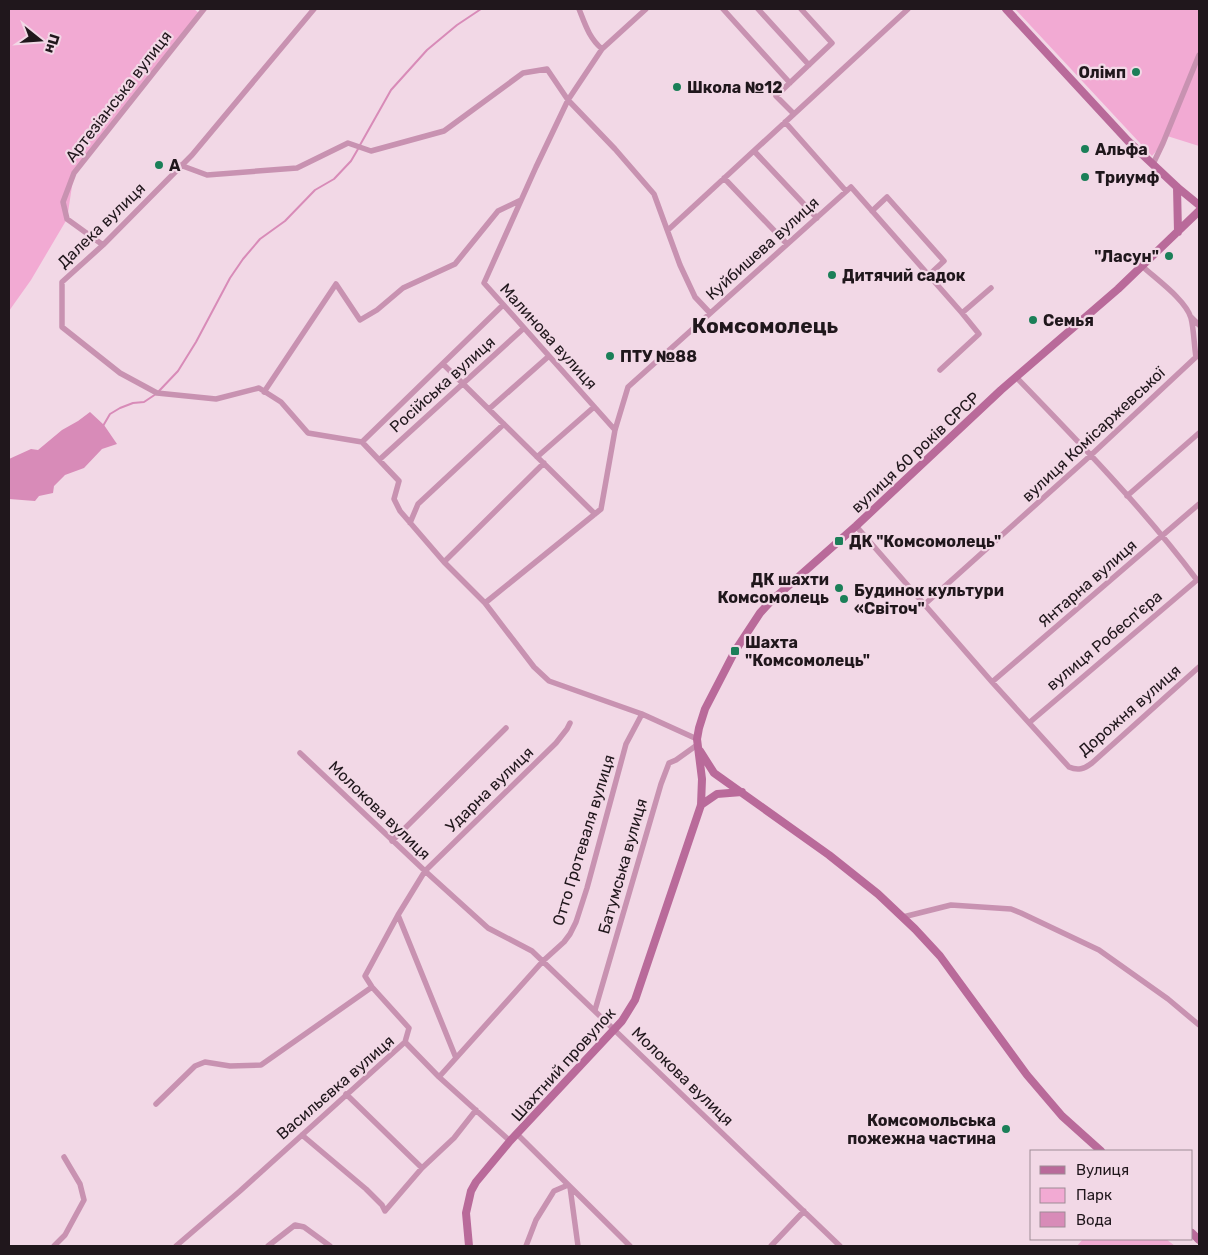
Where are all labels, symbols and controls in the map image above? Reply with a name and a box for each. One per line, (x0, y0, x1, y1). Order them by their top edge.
north arrow (15, 15, 65, 65)
street label: Артезіанська вулиця (61, 27, 175, 165)
text: Пн (41, 32, 63, 55)
place label: Олімп (1079, 63, 1126, 82)
marker: Олімп (1130, 66, 1142, 78)
place label: Школа №12 (687, 78, 783, 97)
marker: Школа №12 (671, 81, 683, 93)
place label: Альфа (1095, 140, 1148, 159)
marker: Альфа (1079, 143, 1091, 155)
place label: А (169, 155, 180, 175)
marker: А (153, 159, 165, 171)
place label: Триумф (1095, 168, 1159, 187)
marker: Триумф (1079, 171, 1091, 183)
street label: Далека вулиця (54, 179, 149, 272)
street label: Куйбишева вулиця (702, 193, 823, 304)
place label: "Ласун" (1094, 247, 1159, 266)
marker: "Ласун" (1163, 250, 1175, 262)
place label: Дитячий садок (842, 266, 966, 285)
marker: Дитячий садок (826, 269, 838, 281)
street label: Малинова вулиця (496, 279, 601, 393)
place label: Семья (1043, 311, 1094, 330)
district label: Комсомолець (692, 313, 838, 338)
marker: Семья (1027, 314, 1039, 326)
street label: Російська вулиця (386, 332, 499, 437)
place label: ПТУ №88 (620, 347, 697, 366)
marker: ПТУ №88 (604, 350, 616, 362)
street label: вулиця Комісаржевської (1018, 362, 1170, 506)
street label: вулиця 60 років СРСР (847, 388, 983, 517)
place label: ДК "Комсомолець" (849, 532, 1001, 551)
marker: ДК "Комсомолець" (833, 535, 845, 547)
street label: Янтарна вулиця (1034, 535, 1140, 631)
place label: ДК шахти Комсомолець (717, 570, 829, 607)
place label: Будинок культури «Світоч" (854, 581, 1004, 618)
marker: ДК шахти Комсомолець (833, 582, 845, 594)
street label: вулиця Робесп'єра (1043, 587, 1166, 694)
marker: Будинок культури «Світоч" (838, 593, 850, 605)
place label: Шахта "Комсомолець" (745, 633, 870, 670)
marker: Шахта "Комсомолець" (729, 645, 741, 657)
street label: Дорожня вулиця (1074, 661, 1184, 760)
street label: Ударна вулиця (441, 743, 537, 836)
street label: Отто Гротеваля вулиця (548, 752, 619, 928)
street label: Молокова вулиця (325, 757, 435, 864)
street label: Батумська вулиця (594, 796, 651, 936)
street label: Шахтний провулок (507, 1003, 620, 1125)
street label: Молокова вулиця (628, 1023, 738, 1130)
street label: Васильєвка вулиця (273, 1031, 398, 1144)
place label: Комсомольська пожежна частина (847, 1111, 996, 1148)
marker: Комсомольська пожежна частина (1000, 1123, 1012, 1135)
legend (1030, 1150, 1193, 1240)
text: Вулиця (1076, 1161, 1129, 1179)
text: Парк (1076, 1186, 1112, 1204)
text: Вода (1076, 1211, 1112, 1229)

